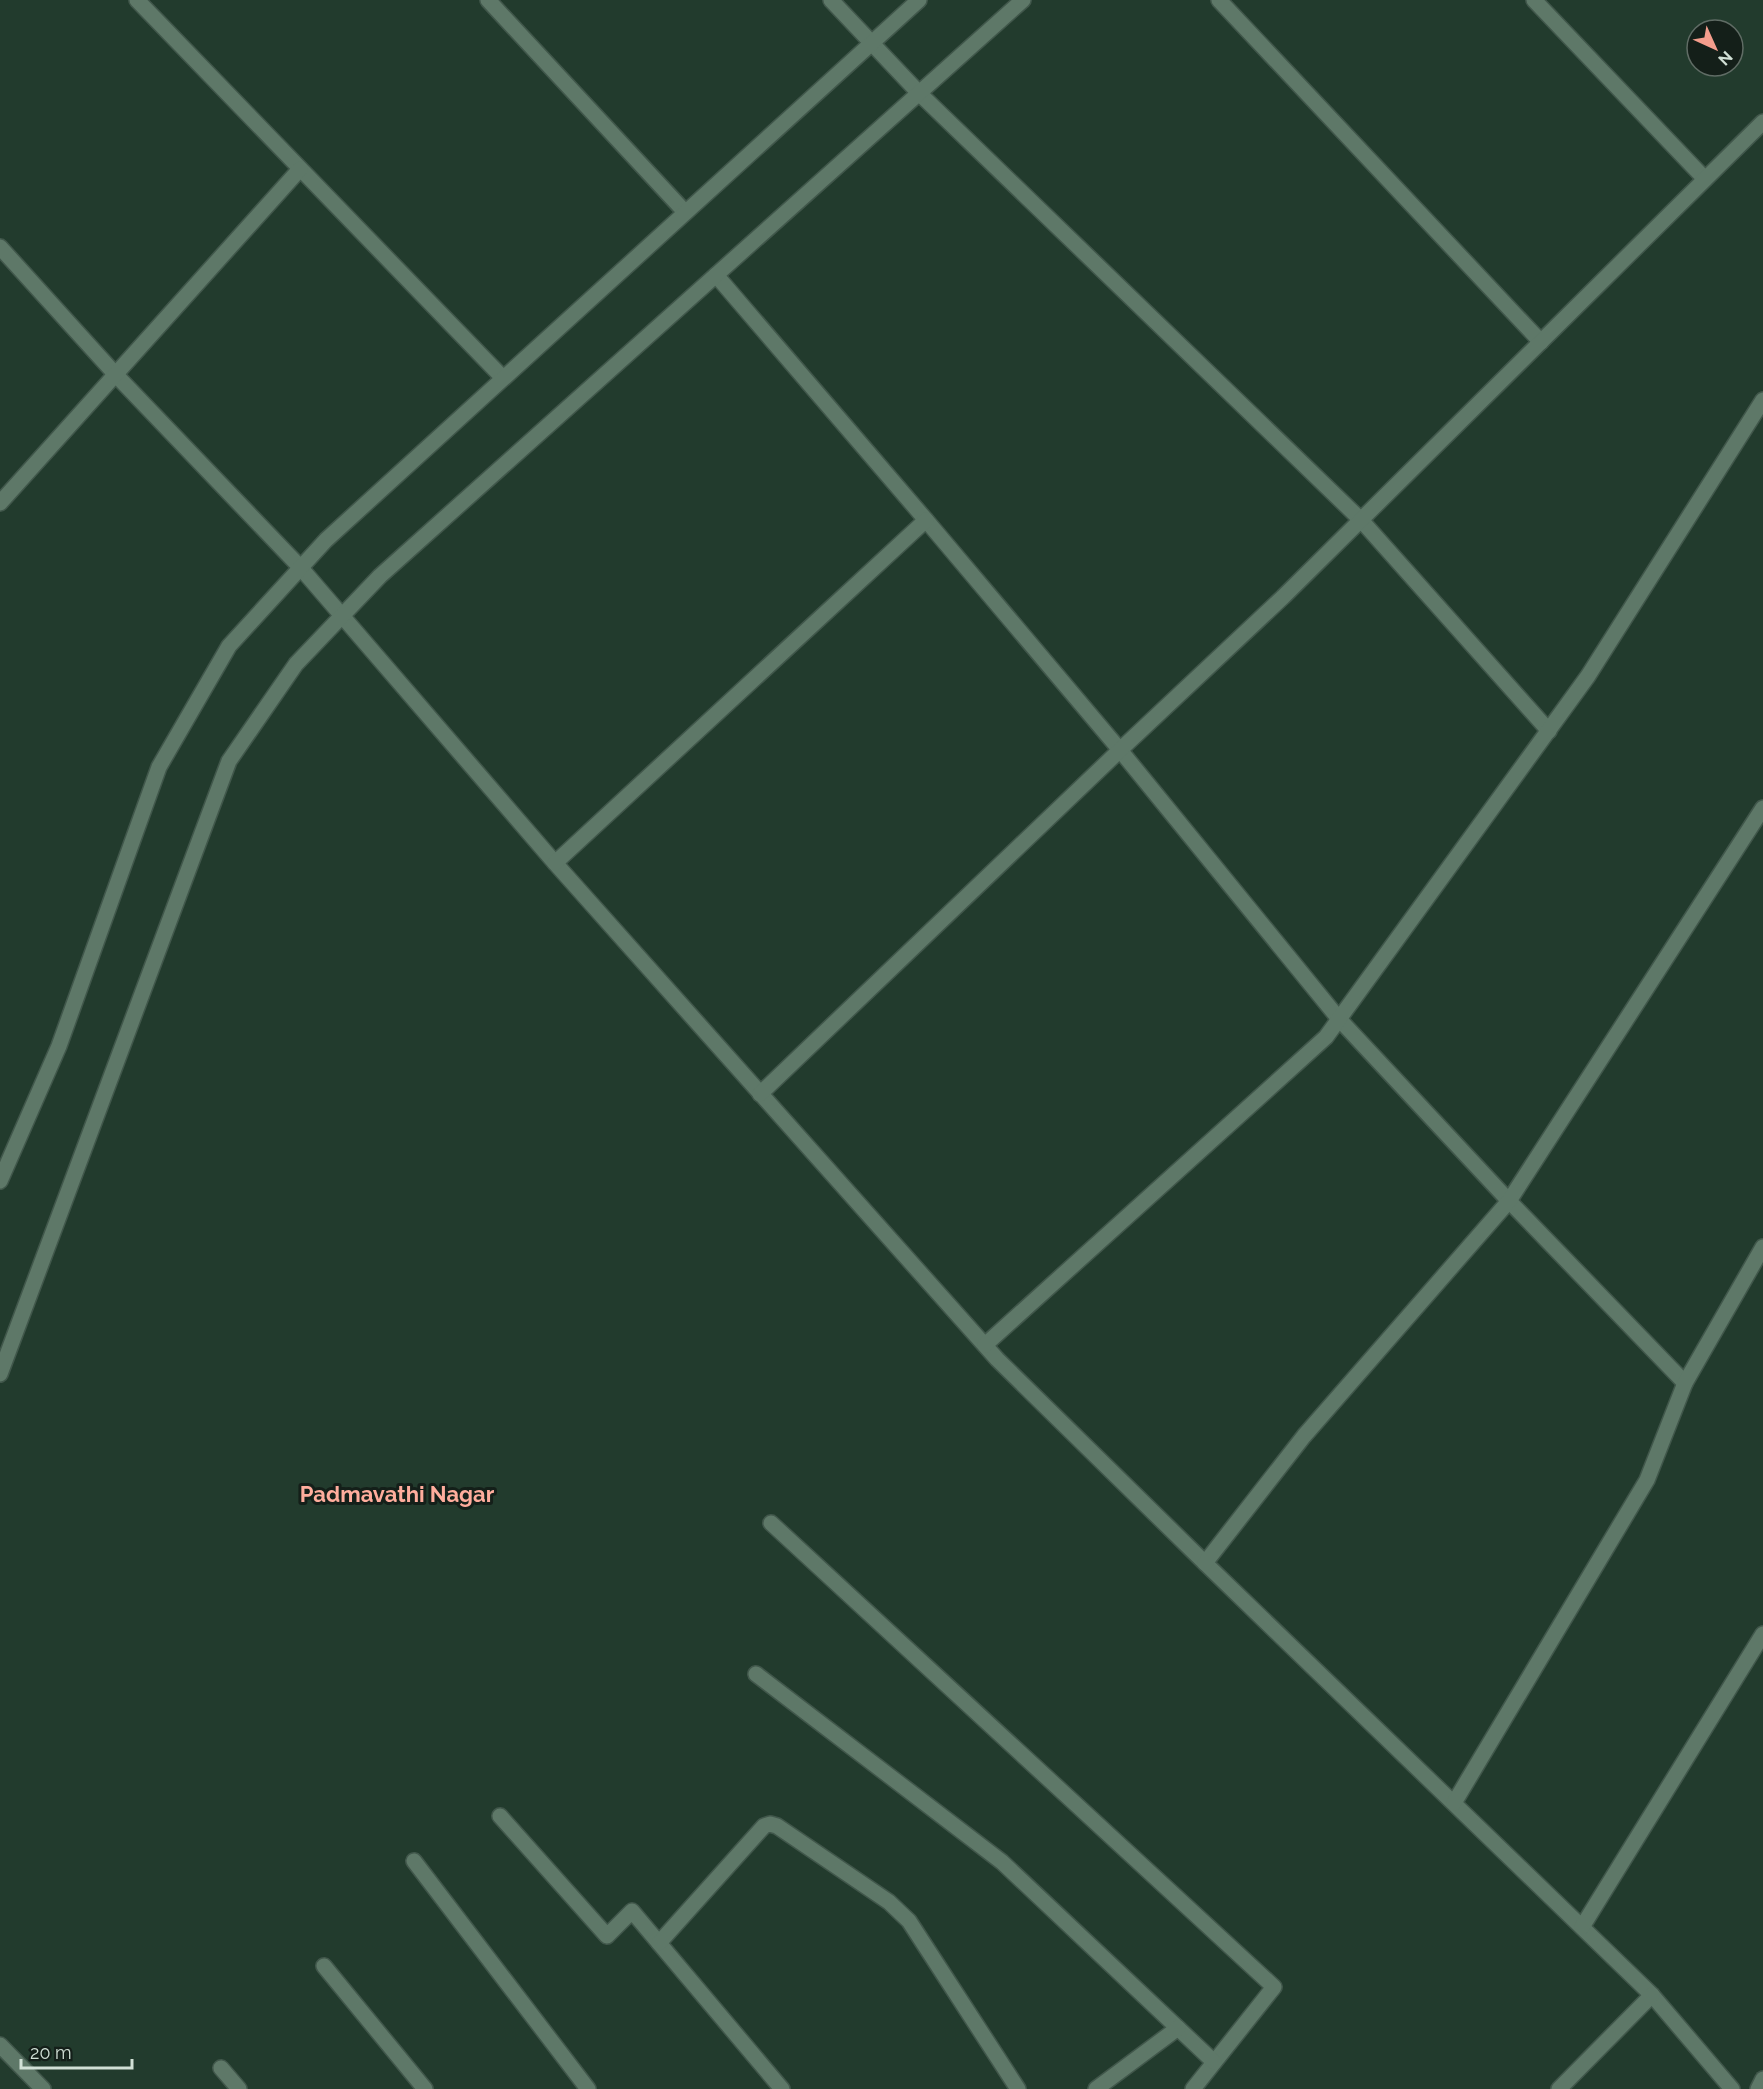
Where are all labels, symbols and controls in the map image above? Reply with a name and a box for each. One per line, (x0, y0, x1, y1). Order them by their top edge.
north arrow (1685, 18, 1745, 78)
text: N (1714, 47, 1736, 69)
district label: Padmavathi Nagar (300, 1481, 495, 1507)
scale bar (21, 2032, 132, 2070)
text: 20 m (30, 2042, 72, 2063)

